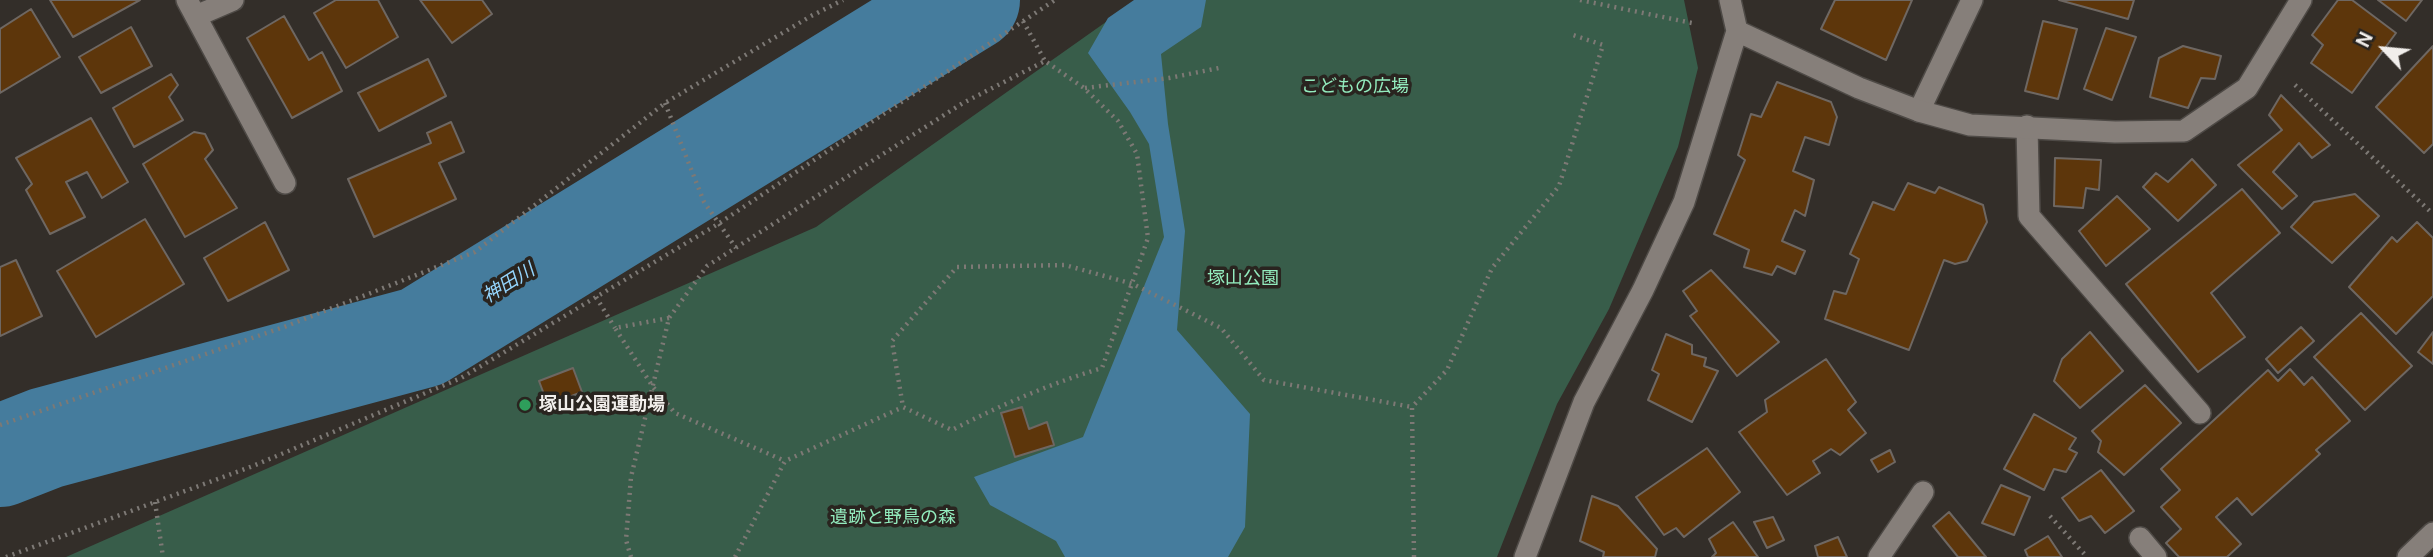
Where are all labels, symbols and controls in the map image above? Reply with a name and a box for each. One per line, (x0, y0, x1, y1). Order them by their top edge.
north arrow (2349, 14, 2419, 84)
text: N (2350, 28, 2379, 51)
park label: こどもの広場 (1301, 76, 1409, 98)
water label: 神田川 (479, 259, 539, 309)
park label: 塚山公園 (1207, 268, 1279, 290)
place label: 塚山公園運動場 (539, 394, 665, 416)
marker: 塚山公園運動場 (517, 397, 533, 413)
park label: 遺跡と野鳥の森 (830, 507, 956, 529)

